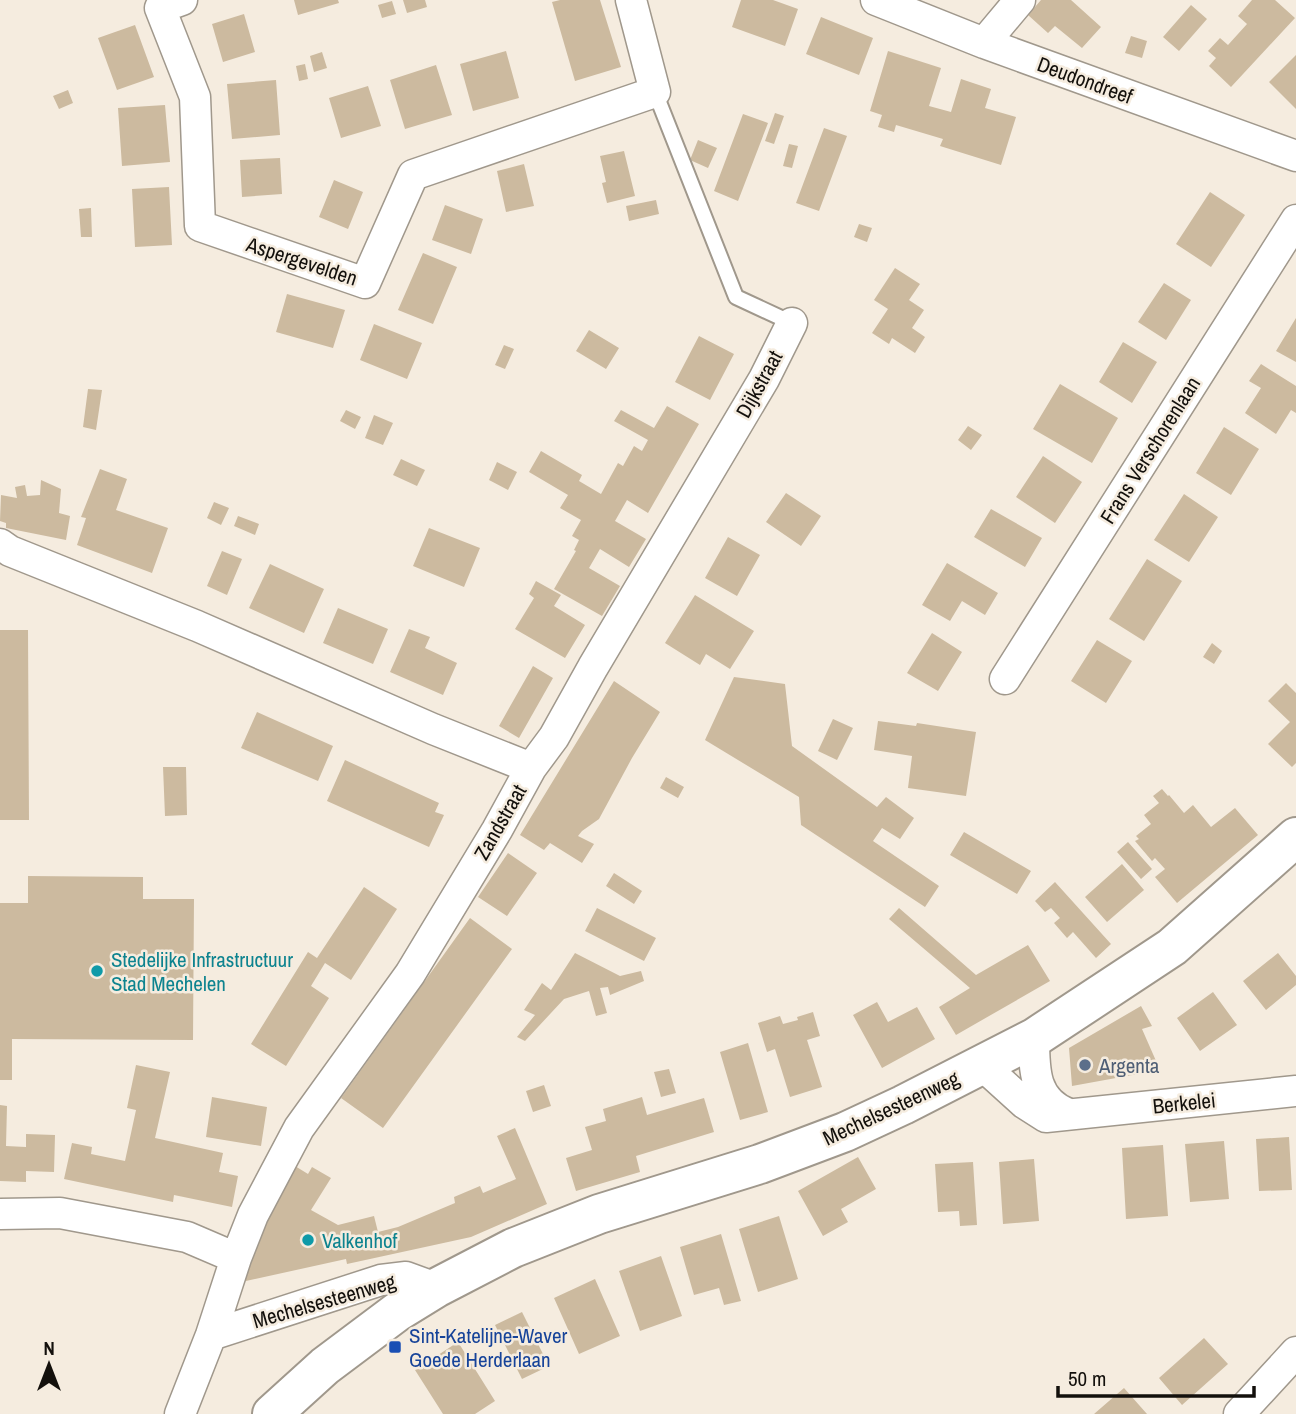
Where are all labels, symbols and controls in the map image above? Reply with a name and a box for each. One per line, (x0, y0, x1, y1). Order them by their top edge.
street label: Deudondreef (1033, 49, 1137, 111)
street label: Aspergevelden (242, 229, 361, 293)
street label: Dijkstraat (729, 345, 789, 423)
street label: Frans Verschorenlaan (1093, 371, 1207, 529)
street label: Zandstraat (467, 779, 533, 865)
place label: Stedelijke Infrastructuur Stad Mechelen (111, 945, 293, 998)
marker: Stedelijke Infrastructuur Stad Mechelen (89, 963, 105, 979)
place label: Argenta (1098, 1051, 1160, 1080)
marker: Argenta (1077, 1057, 1093, 1073)
street label: Mechelsesteenweg (818, 1064, 964, 1152)
street label: Berkelei (1151, 1085, 1217, 1121)
place label: Valkenhof (322, 1226, 398, 1255)
marker: Valkenhof (300, 1232, 316, 1248)
street label: Mechelsesteenweg (249, 1267, 399, 1335)
place label: Sint-Katelijne-Waver Goede Herderlaan (409, 1321, 568, 1374)
north arrow (14, 1330, 84, 1400)
text: N (43, 1335, 55, 1361)
marker: Sint-Katelijne-Waver Goede Herderlaan (387, 1339, 403, 1355)
scale bar (1058, 1354, 1254, 1398)
text: 50 m (1068, 1364, 1106, 1393)

